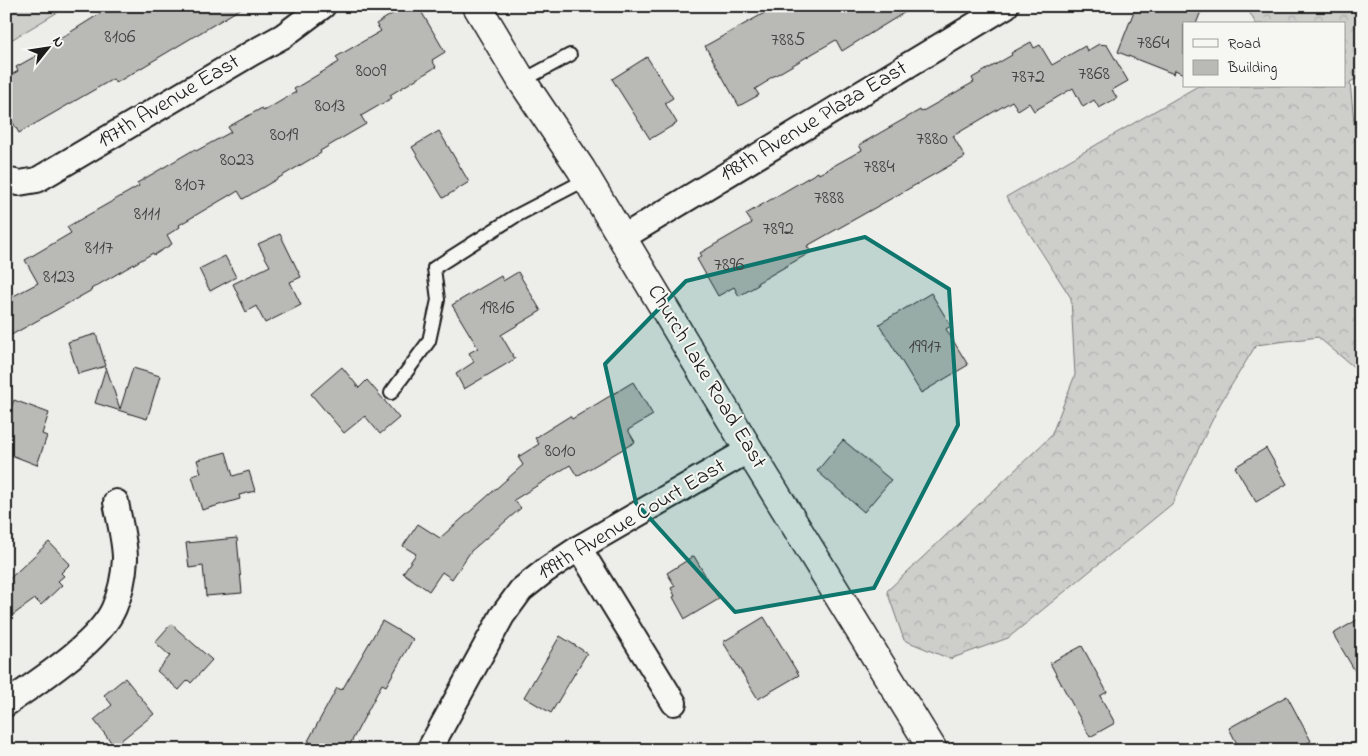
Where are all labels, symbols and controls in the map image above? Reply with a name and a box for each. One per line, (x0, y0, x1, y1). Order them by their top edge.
north arrow (22, 22, 72, 72)
legend (1183, 22, 1346, 88)
house number: 8106 (104, 23, 136, 52)
house number: 7885 (771, 26, 805, 55)
house number: 7864 (1137, 29, 1169, 58)
text: N (47, 33, 69, 52)
text: Road (1228, 33, 1261, 55)
street label: 197th Avenue East (92, 46, 247, 157)
street label: 198th Avenue Plaza East (714, 53, 914, 191)
house number: 8009 (356, 57, 386, 86)
text: Building (1227, 57, 1277, 80)
house number: 7868 (1078, 60, 1110, 89)
house number: 7872 (1011, 63, 1045, 92)
house number: 8013 (315, 92, 345, 121)
house number: 8019 (270, 121, 298, 150)
house number: 7880 (916, 125, 948, 154)
house number: 8023 (220, 146, 254, 175)
house number: 7884 (863, 153, 895, 182)
house number: 8107 (175, 171, 205, 200)
house number: 7888 (814, 184, 844, 213)
house number: 8111 (134, 200, 160, 229)
house number: 7892 (762, 215, 794, 244)
house number: 8117 (85, 234, 113, 263)
house number: 7896 (714, 251, 744, 280)
house number: 8123 (43, 263, 75, 292)
street label: Church Lake Road East (638, 279, 774, 476)
house number: 19816 (479, 294, 515, 323)
house number: 19917 (909, 333, 942, 362)
house number: 8010 (544, 437, 576, 466)
street label: 199th Avenue Court East (532, 451, 733, 589)

